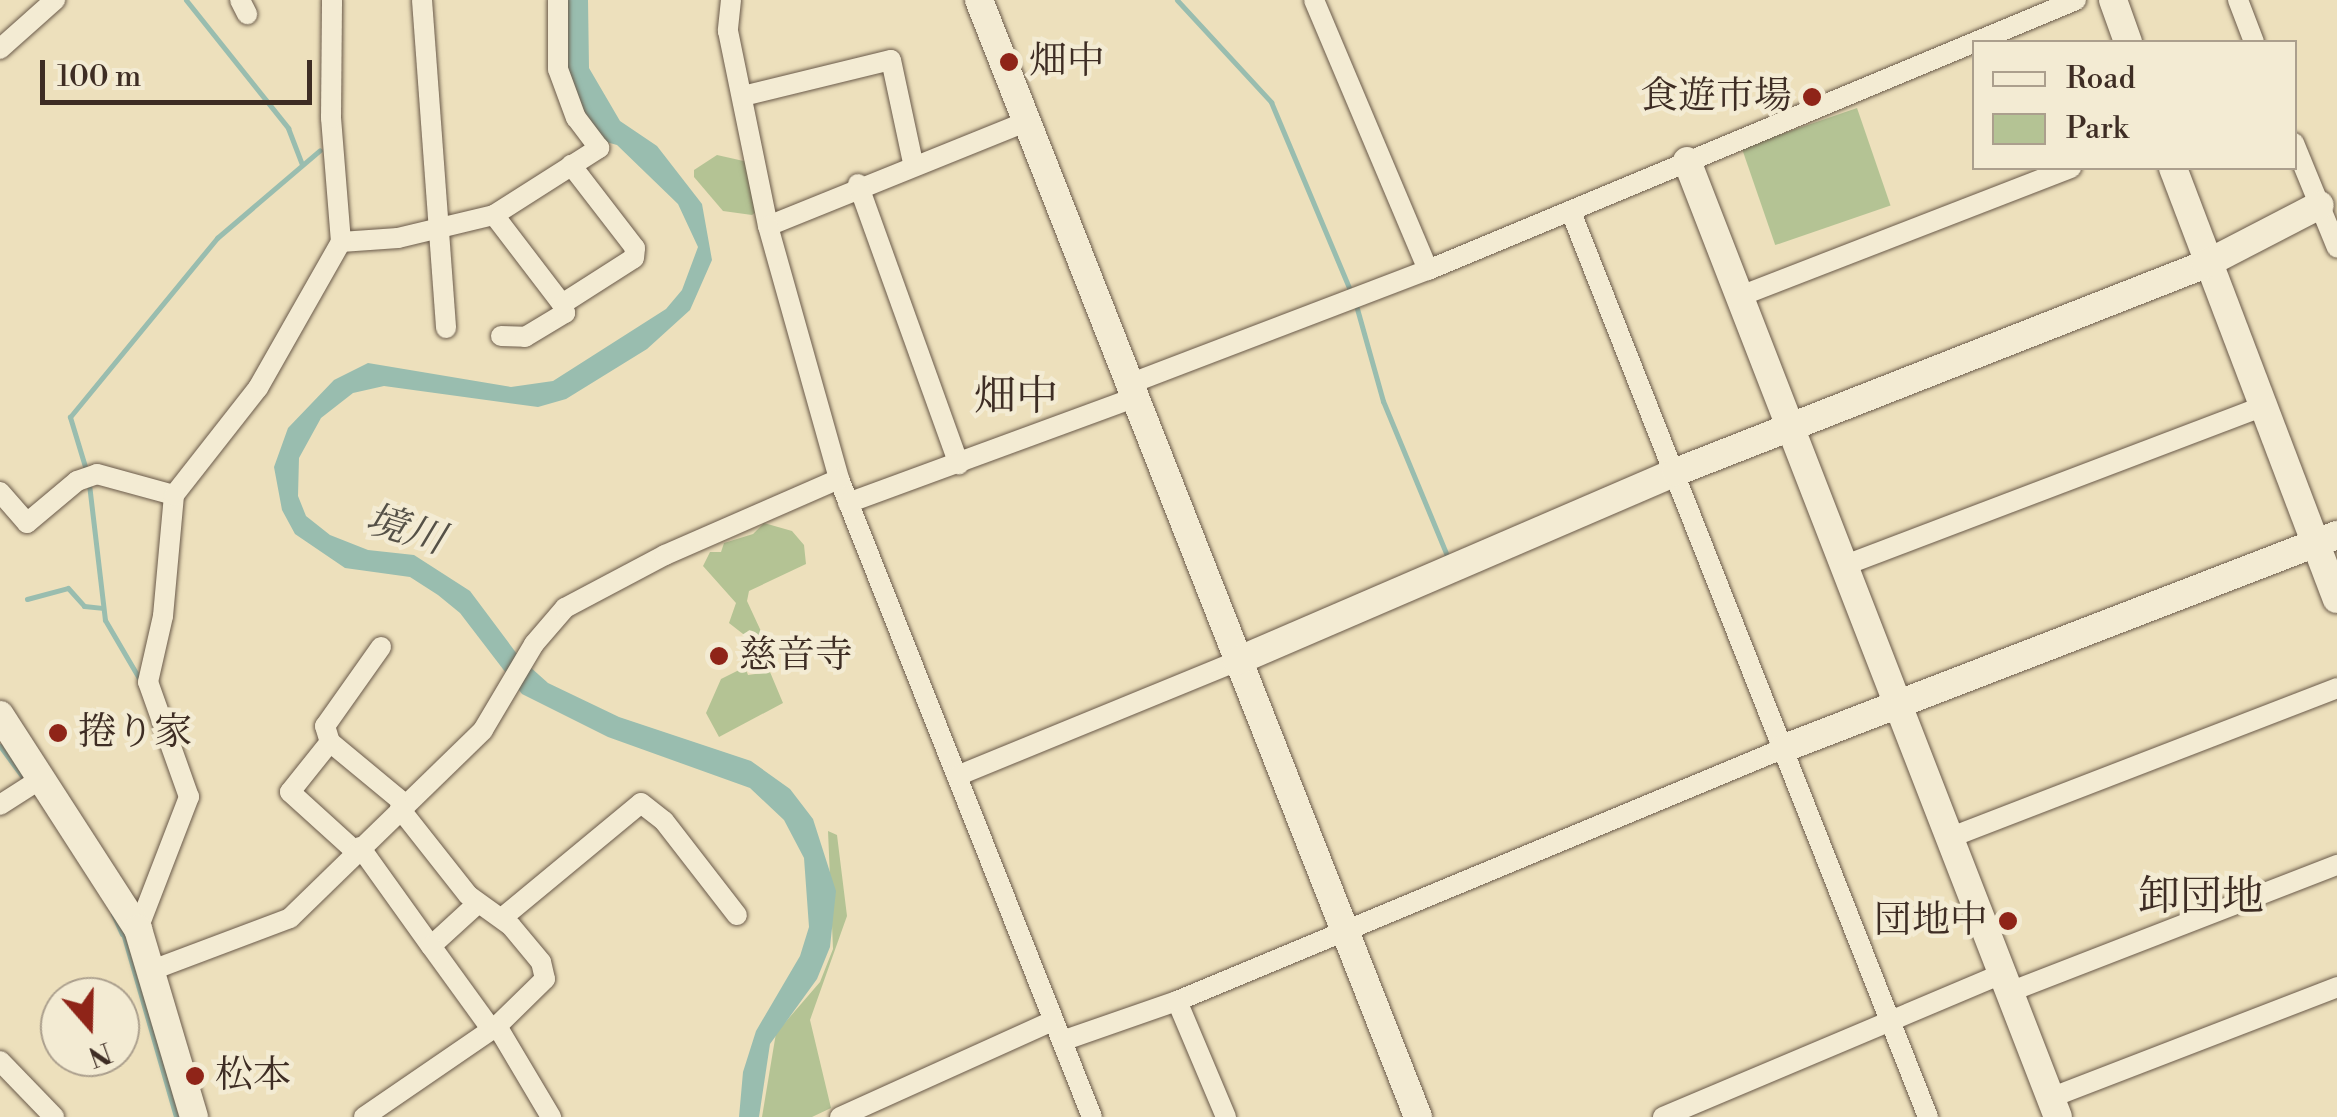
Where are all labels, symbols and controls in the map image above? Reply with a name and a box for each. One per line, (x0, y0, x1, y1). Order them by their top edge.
place label: 畑中 (1029, 39, 1105, 85)
scale bar (45, 40, 318, 102)
legend (1972, 40, 2297, 170)
marker: 畑中 (998, 51, 1020, 73)
text: 100 m (57, 58, 141, 96)
text: Road (2066, 60, 2136, 98)
place label: 食遊市場 (1640, 74, 1792, 120)
marker: 食遊市場 (1801, 86, 1823, 108)
text: Park (2066, 110, 2128, 148)
district label: 畑中 (974, 373, 1058, 423)
water label: 境川 (360, 495, 450, 565)
place label: 慈音寺 (739, 633, 853, 679)
marker: 慈音寺 (708, 645, 730, 667)
place label: 捲り家 (78, 710, 192, 756)
marker: 捲り家 (47, 722, 69, 744)
district label: 卸団地 (2138, 873, 2264, 923)
place label: 団地中 (1874, 898, 1988, 944)
marker: 団地中 (1997, 910, 2019, 932)
north arrow (40, 977, 140, 1077)
text: N (83, 1034, 116, 1074)
place label: 松本 (215, 1053, 291, 1099)
marker: 松本 (184, 1065, 206, 1087)

